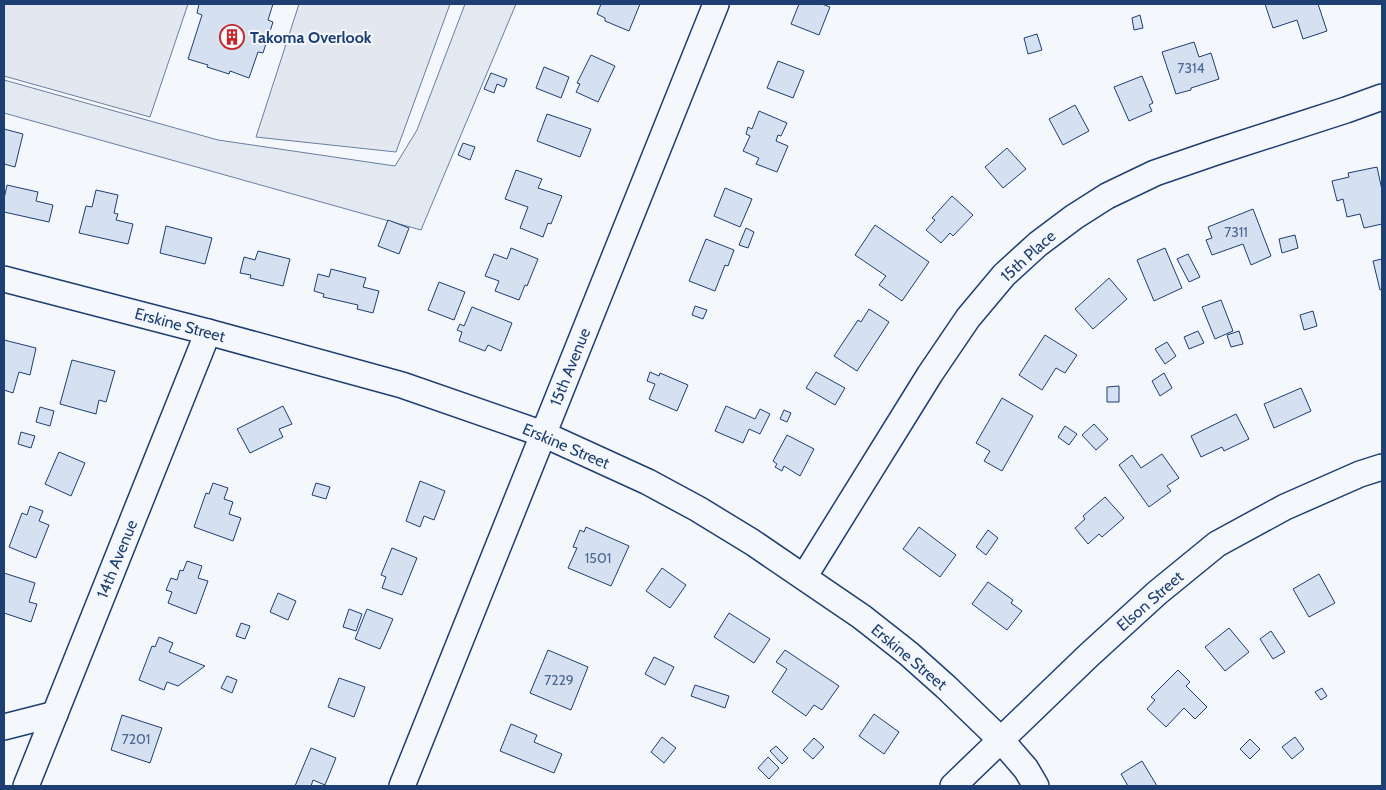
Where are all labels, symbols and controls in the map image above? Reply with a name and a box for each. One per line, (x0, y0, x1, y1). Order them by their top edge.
building icon: Takoma Overlook (219, 24, 245, 50)
place label: Takoma Overlook (250, 28, 372, 47)
house number: 7314 (1177, 59, 1205, 77)
house number: 7311 (1224, 223, 1248, 241)
street label: 15th Place (997, 226, 1059, 286)
street label: Erskine Street (133, 304, 228, 346)
street label: 15th Avenue (546, 325, 594, 409)
street label: Erskine Street (520, 419, 613, 473)
street label: 14th Avenue (93, 517, 141, 601)
house number: 1501 (585, 549, 611, 567)
street label: Elson Street (1113, 567, 1188, 635)
street label: Erskine Street (867, 620, 951, 694)
house number: 7229 (544, 671, 574, 689)
house number: 7201 (122, 730, 150, 748)

